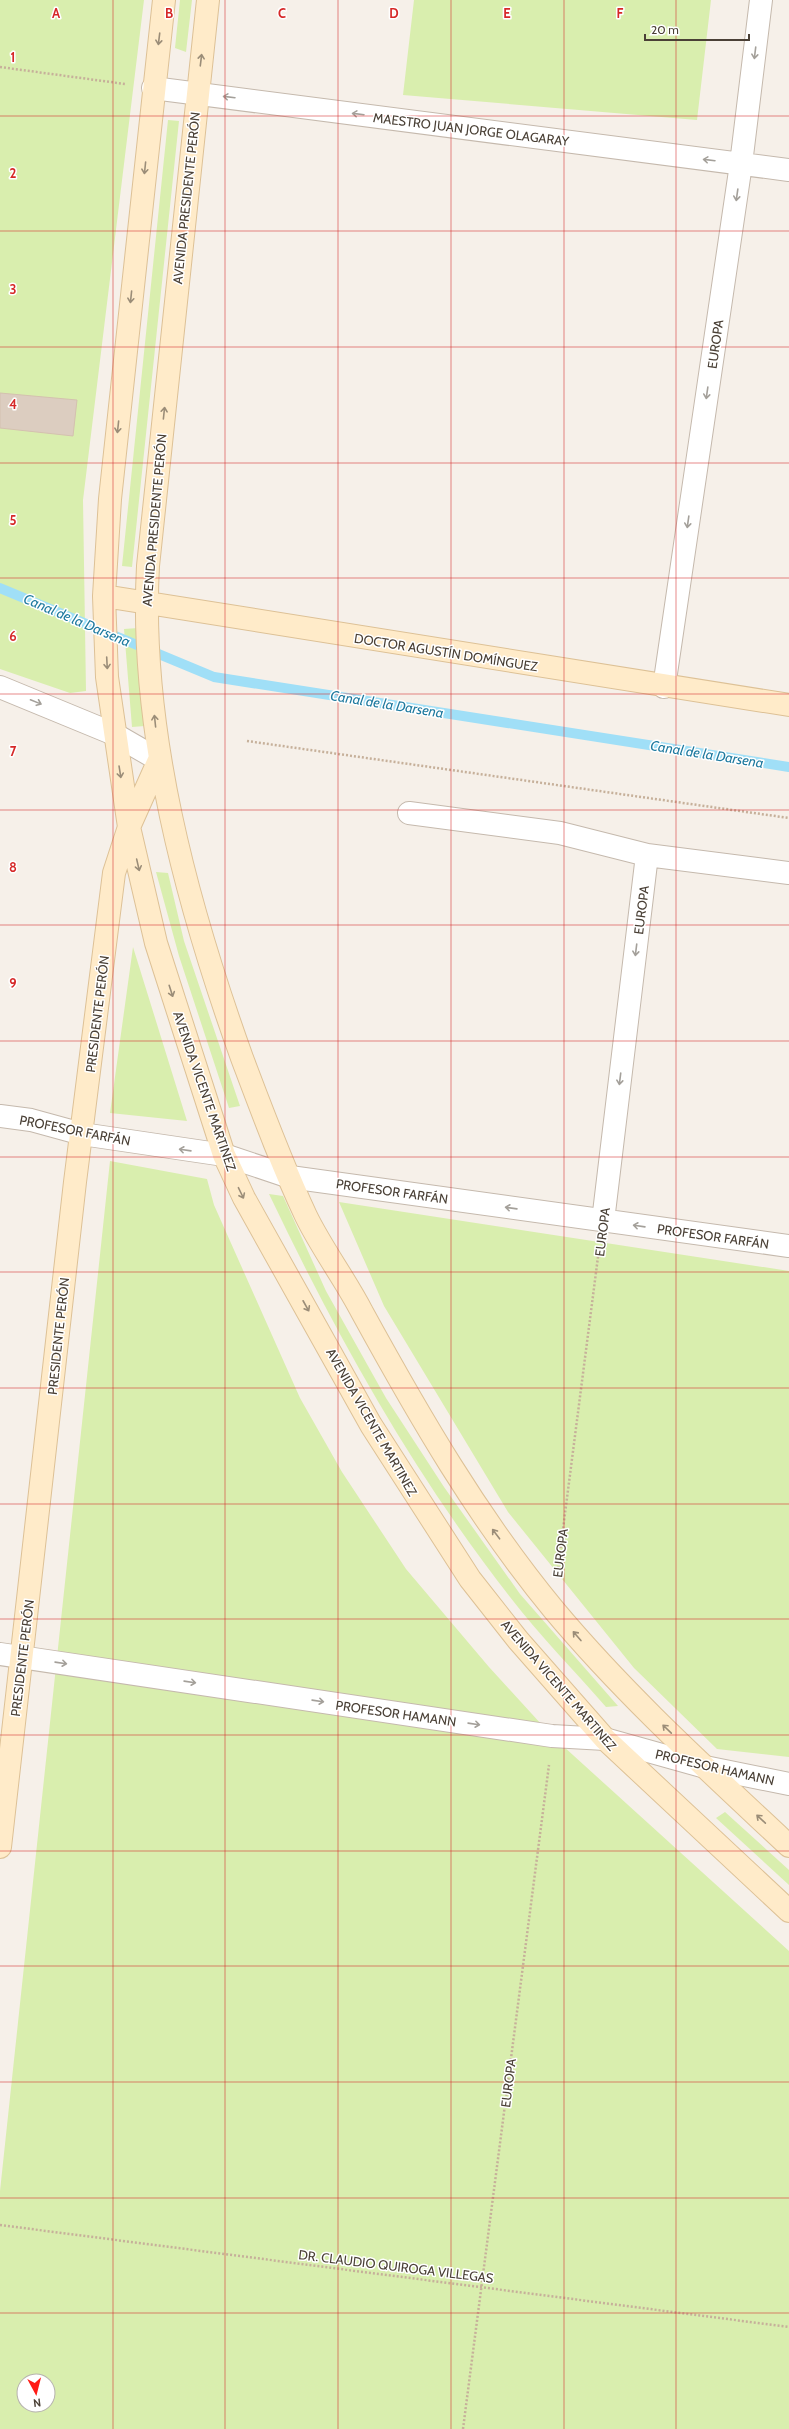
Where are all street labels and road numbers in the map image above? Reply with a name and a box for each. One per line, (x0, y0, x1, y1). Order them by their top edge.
street label: MAESTRO JUAN JORGE OLAGARAY (372, 109, 570, 149)
street label: AVENIDA PRESIDENTE PERÓN (169, 111, 203, 285)
street label: EUROPA (704, 318, 726, 370)
street label: AVENIDA PRESIDENTE PERÓN (138, 433, 170, 607)
street label: DOCTOR AGUSTÍN DOMÍNGUEZ (353, 629, 540, 675)
street label: EUROPA (630, 885, 652, 935)
street label: PRESIDENTE PERÓN (82, 955, 112, 1073)
street label: AVENIDA VICENTE MARTINEZ (170, 1009, 240, 1174)
street label: PROFESOR FARFÁN (18, 1110, 132, 1149)
street label: PROFESOR FARFÁN (335, 1174, 449, 1207)
street label: EUROPA (591, 1207, 613, 1257)
street label: PROFESOR FARFÁN (656, 1219, 770, 1252)
street label: PRESIDENTE PERÓN (44, 1277, 72, 1395)
street label: AVENIDA VICENTE MARTINEZ (323, 1345, 421, 1499)
street label: EUROPA (549, 1528, 571, 1578)
street label: PRESIDENTE PERÓN (7, 1599, 37, 1717)
street label: AVENIDA VICENTE MARTINEZ (498, 1616, 621, 1754)
street label: PROFESOR HAMANN (335, 1697, 457, 1729)
street label: PROFESOR HAMANN (654, 1746, 776, 1788)
street label: EUROPA (497, 2058, 519, 2108)
street label: DR. CLAUDIO QUIROGA VILLEGAS (298, 2246, 495, 2286)

